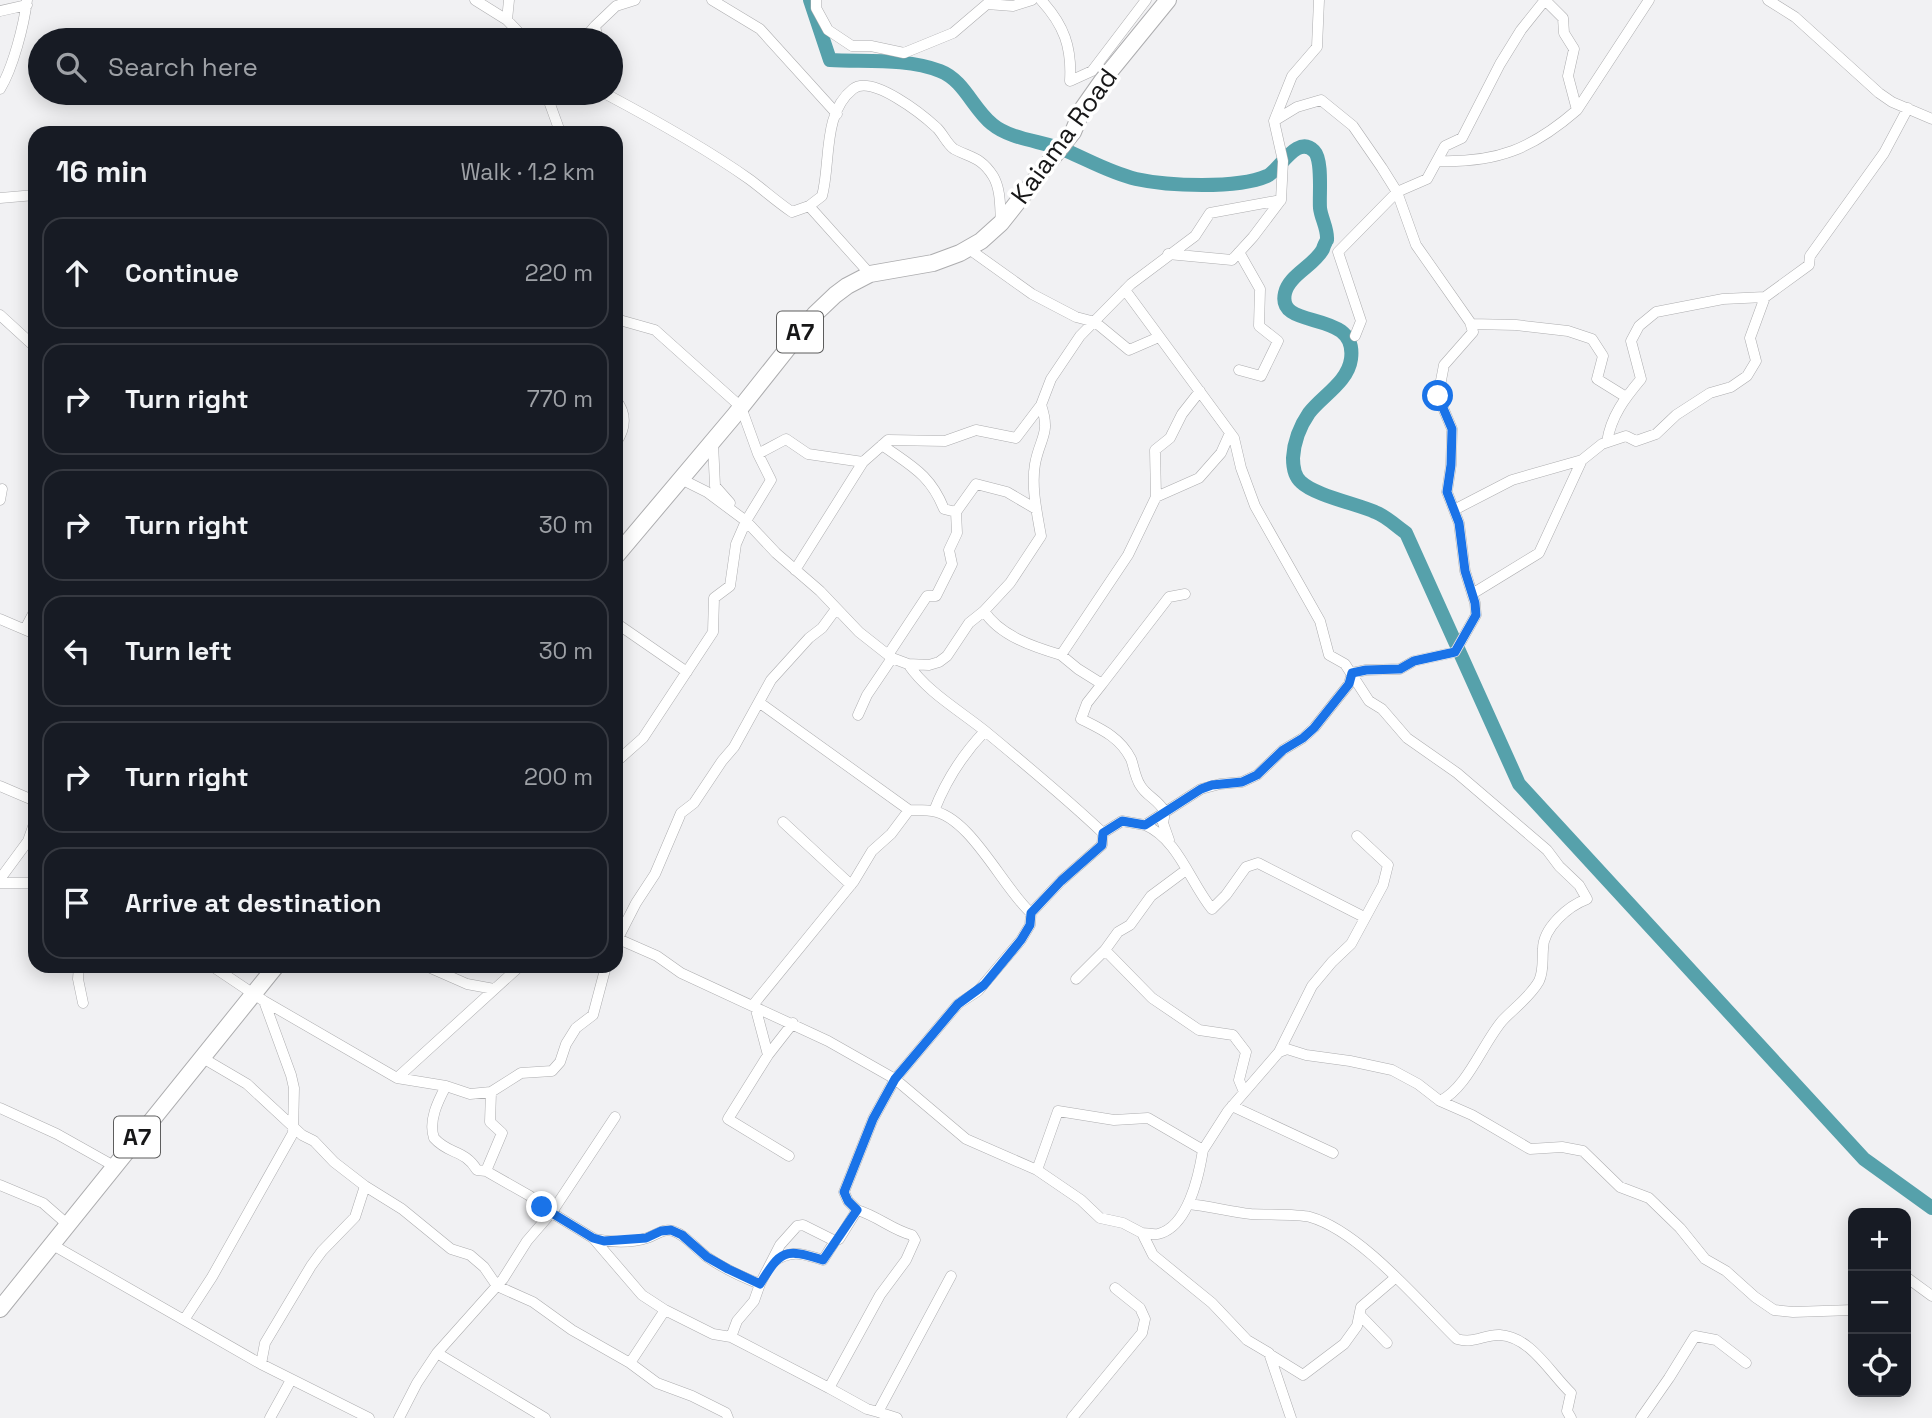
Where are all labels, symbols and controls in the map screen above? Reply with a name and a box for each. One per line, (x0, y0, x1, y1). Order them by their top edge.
search box (28, 28, 623, 105)
icon: search (52, 48, 90, 86)
text: Search here (108, 50, 258, 84)
street label: Kaiama Road (1003, 61, 1125, 211)
text: 16 min (56, 152, 148, 191)
text: Walk · 1.2 km (460, 157, 595, 187)
icon: ahead (58, 254, 96, 292)
text: Continue (125, 256, 239, 290)
text: 220 m (525, 258, 593, 288)
road number: A7 (777, 312, 823, 352)
icon: right (58, 380, 96, 418)
route start (1422, 380, 1453, 411)
text: Turn right (125, 382, 249, 416)
text: 770 m (527, 384, 593, 414)
icon: right (58, 506, 96, 544)
text: Turn right (125, 508, 249, 542)
text: 30 m (539, 510, 593, 540)
icon: left (58, 632, 96, 670)
text: Turn left (125, 634, 232, 668)
text: 30 m (539, 636, 593, 666)
icon: right (58, 758, 96, 796)
text: Turn right (125, 760, 249, 794)
text: 200 m (524, 762, 593, 792)
icon: arrive (58, 884, 96, 922)
text: Arrive at destination (125, 886, 382, 920)
road number: A7 (114, 1116, 160, 1157)
route end (526, 1191, 557, 1222)
map controls (1848, 1208, 1911, 1397)
button: + (1848, 1208, 1911, 1271)
button: − (1848, 1271, 1911, 1334)
button: locate (1848, 1334, 1911, 1397)

